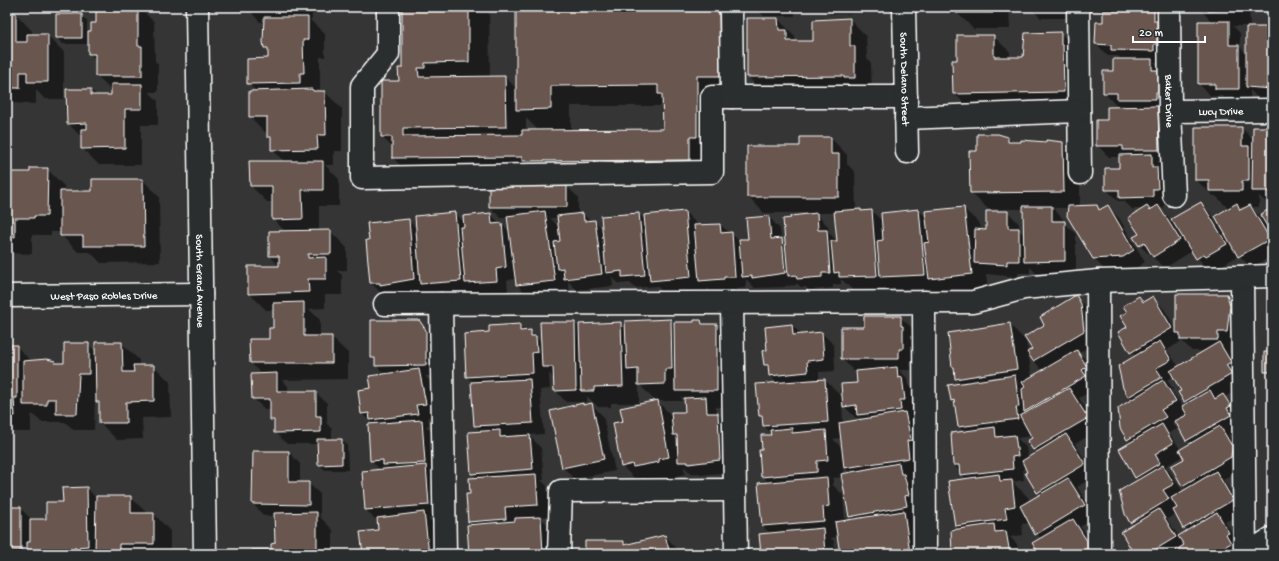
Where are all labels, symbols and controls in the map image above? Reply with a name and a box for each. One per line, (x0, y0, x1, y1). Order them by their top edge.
scale bar (1133, 18, 1205, 44)
text: 20 m (1139, 27, 1164, 41)
street label: South Delano Street (897, 32, 910, 127)
street label: Baker Drive (1162, 74, 1175, 128)
street label: Lucy Drive (1198, 106, 1244, 119)
street label: South Grand Avenue (192, 234, 206, 328)
street label: West Paso Robles Drive (51, 290, 158, 304)

